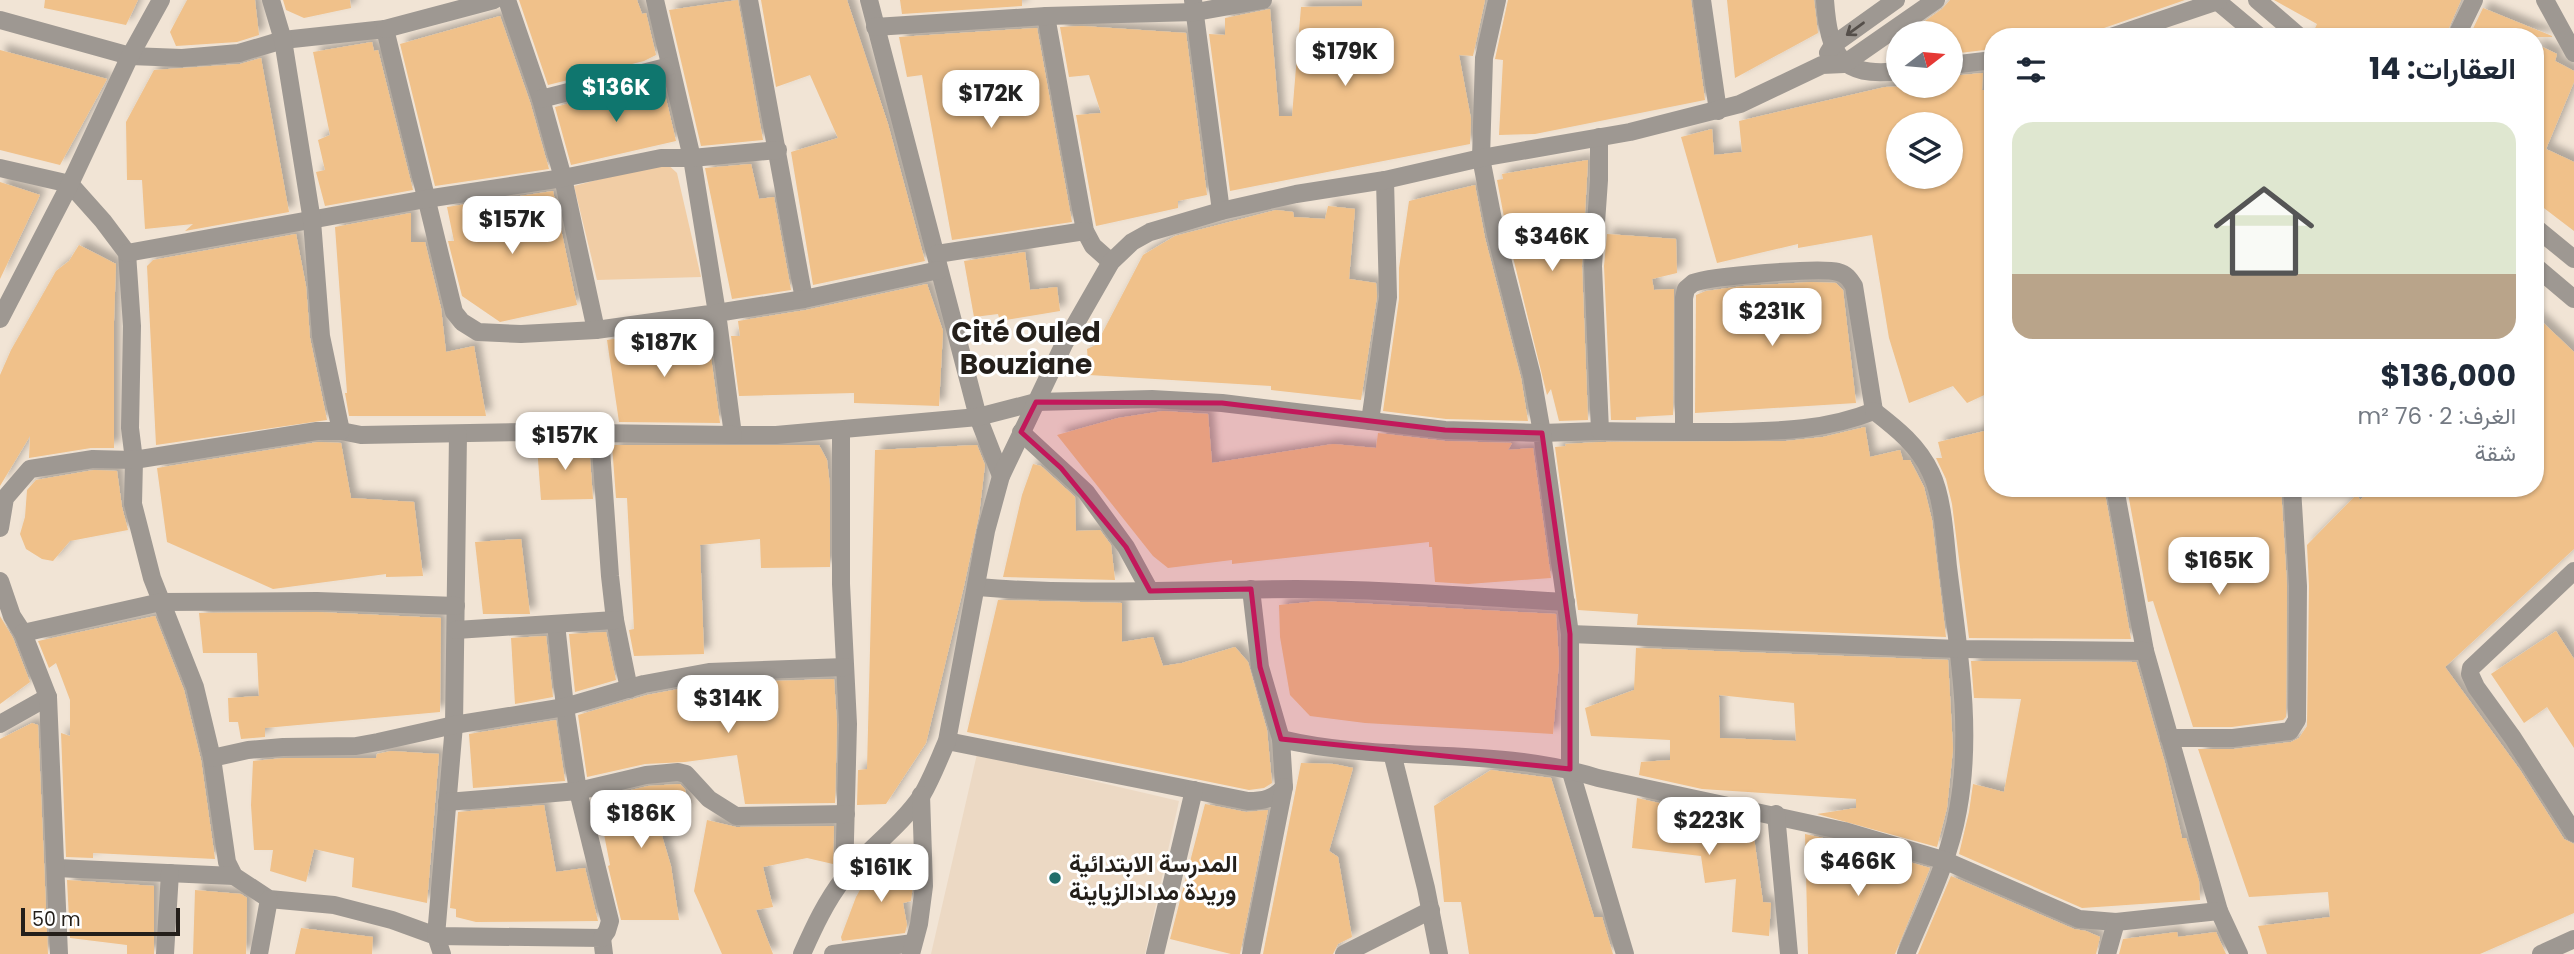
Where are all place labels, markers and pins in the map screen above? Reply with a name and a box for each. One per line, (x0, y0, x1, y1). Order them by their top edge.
pin: $179K (1296, 28, 1394, 88)
pin: $136K (567, 64, 665, 124)
pin: $172K (942, 71, 1040, 130)
pin: $157K (463, 196, 561, 256)
pin: $346K (1503, 214, 1601, 273)
pin: $231K (1723, 288, 1821, 348)
pin: $187K (615, 320, 713, 379)
pin: $157K (516, 412, 614, 472)
pin: $165K (2170, 538, 2268, 597)
pin: $314K (679, 676, 777, 735)
pin: $186K (592, 790, 690, 850)
pin: $223K (1660, 798, 1758, 857)
pin: $466K (1809, 838, 1907, 898)
pin: $161K (832, 844, 930, 904)
place label: المدرسة الابتدائية وريدة مدادالزياينة (1069, 847, 1238, 908)
marker: المدرسة الابتدائية وريدة مدادالزياينة (1047, 870, 1063, 886)

